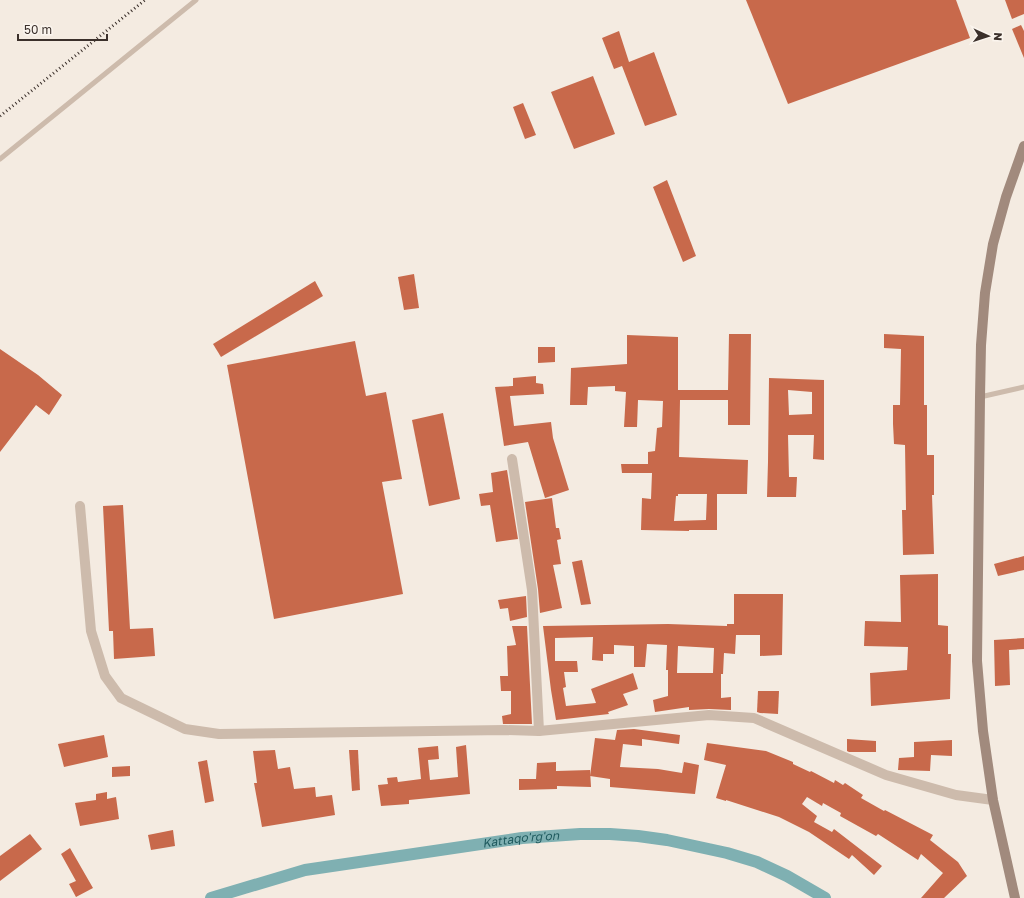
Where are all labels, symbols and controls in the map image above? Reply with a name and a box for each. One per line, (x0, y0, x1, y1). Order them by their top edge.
scale bar (18, 16, 107, 42)
north arrow (968, 16, 1008, 56)
text: 50 m (24, 22, 52, 37)
text: N (992, 32, 1005, 41)
water label: Kattaqo'rg'on (481, 827, 560, 851)

